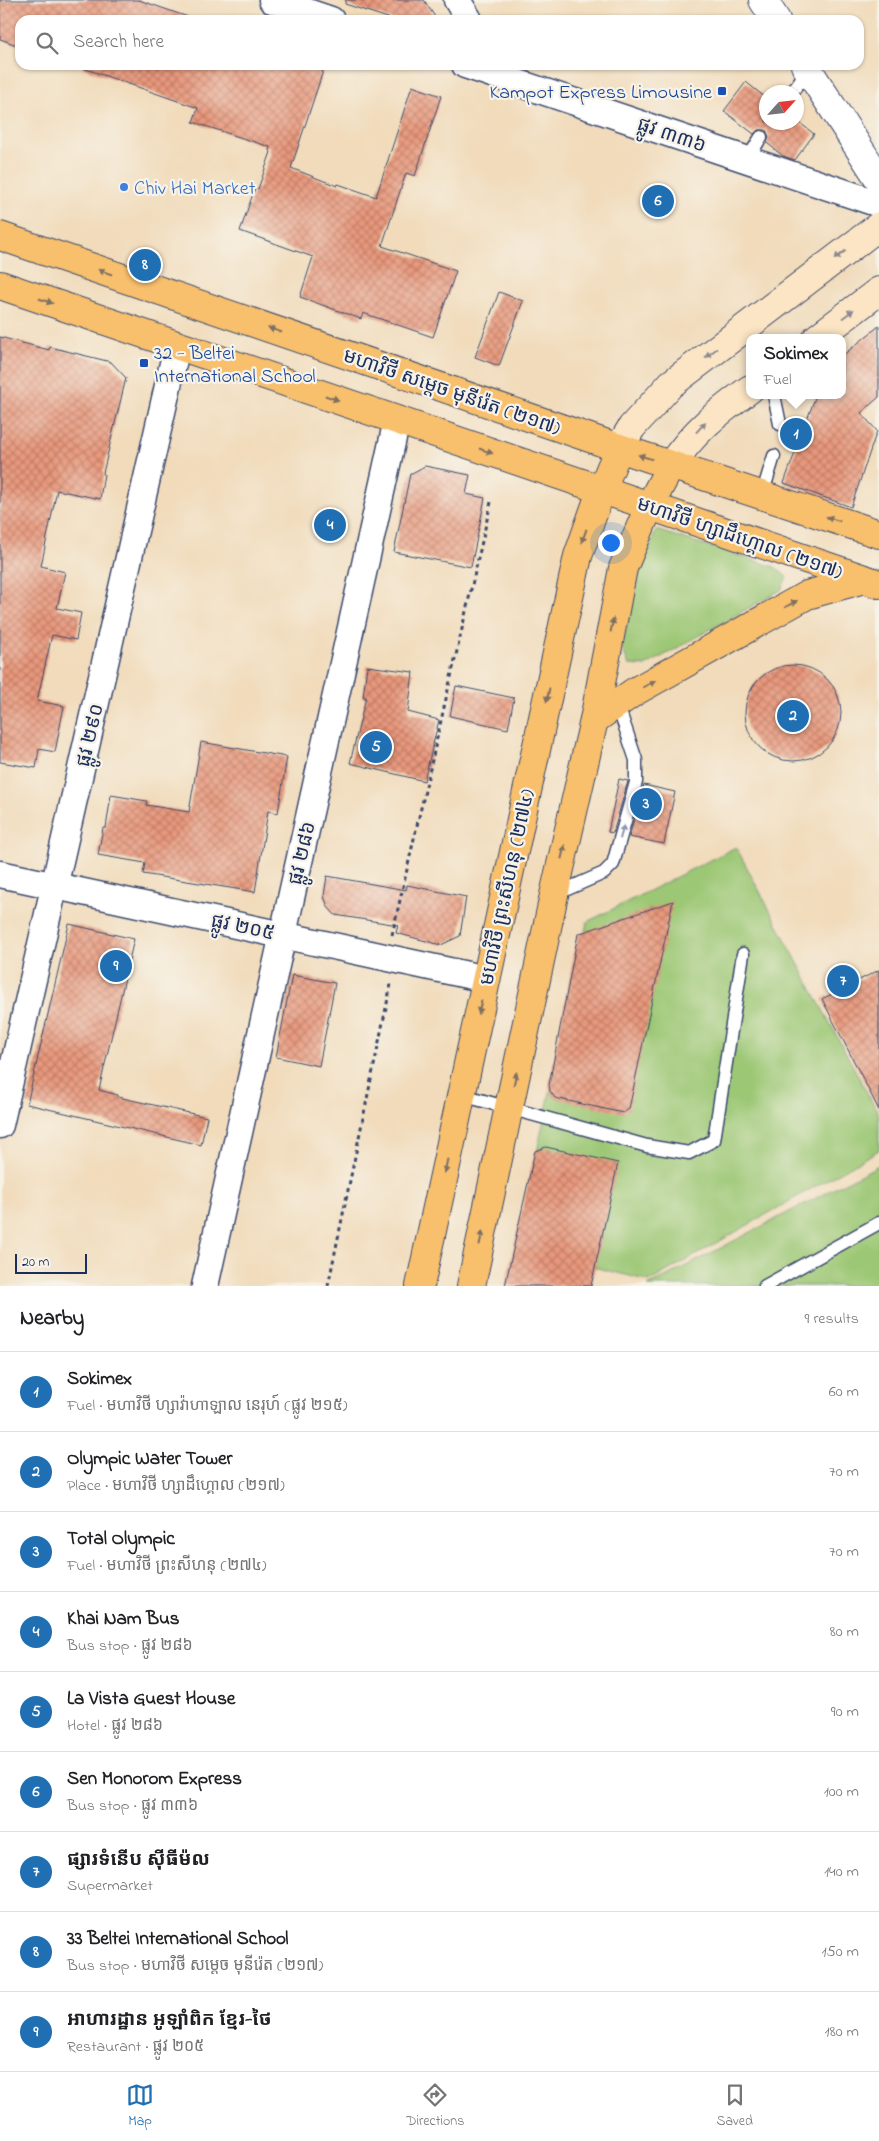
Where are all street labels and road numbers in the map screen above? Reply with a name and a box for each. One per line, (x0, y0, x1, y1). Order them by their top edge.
street label: ផ្លូវ ៣៣៦ (632, 111, 710, 164)
street label: មហាវិថី សម្តេច មុនីរ៉េត (២១៧) (339, 342, 564, 444)
street label: មហាវិថី ហ្សាដឹហ្គោល (២១៧) (633, 490, 846, 588)
street label: ផ្លូវ ២៩០ (70, 701, 115, 771)
street label: មហាវិថី ព្រះសីហនុ (២៧៤) (473, 786, 543, 988)
street label: ផ្លូវ ២៨៦ (282, 819, 327, 889)
street label: ផ្លូវ ២០៥ (207, 908, 277, 951)

